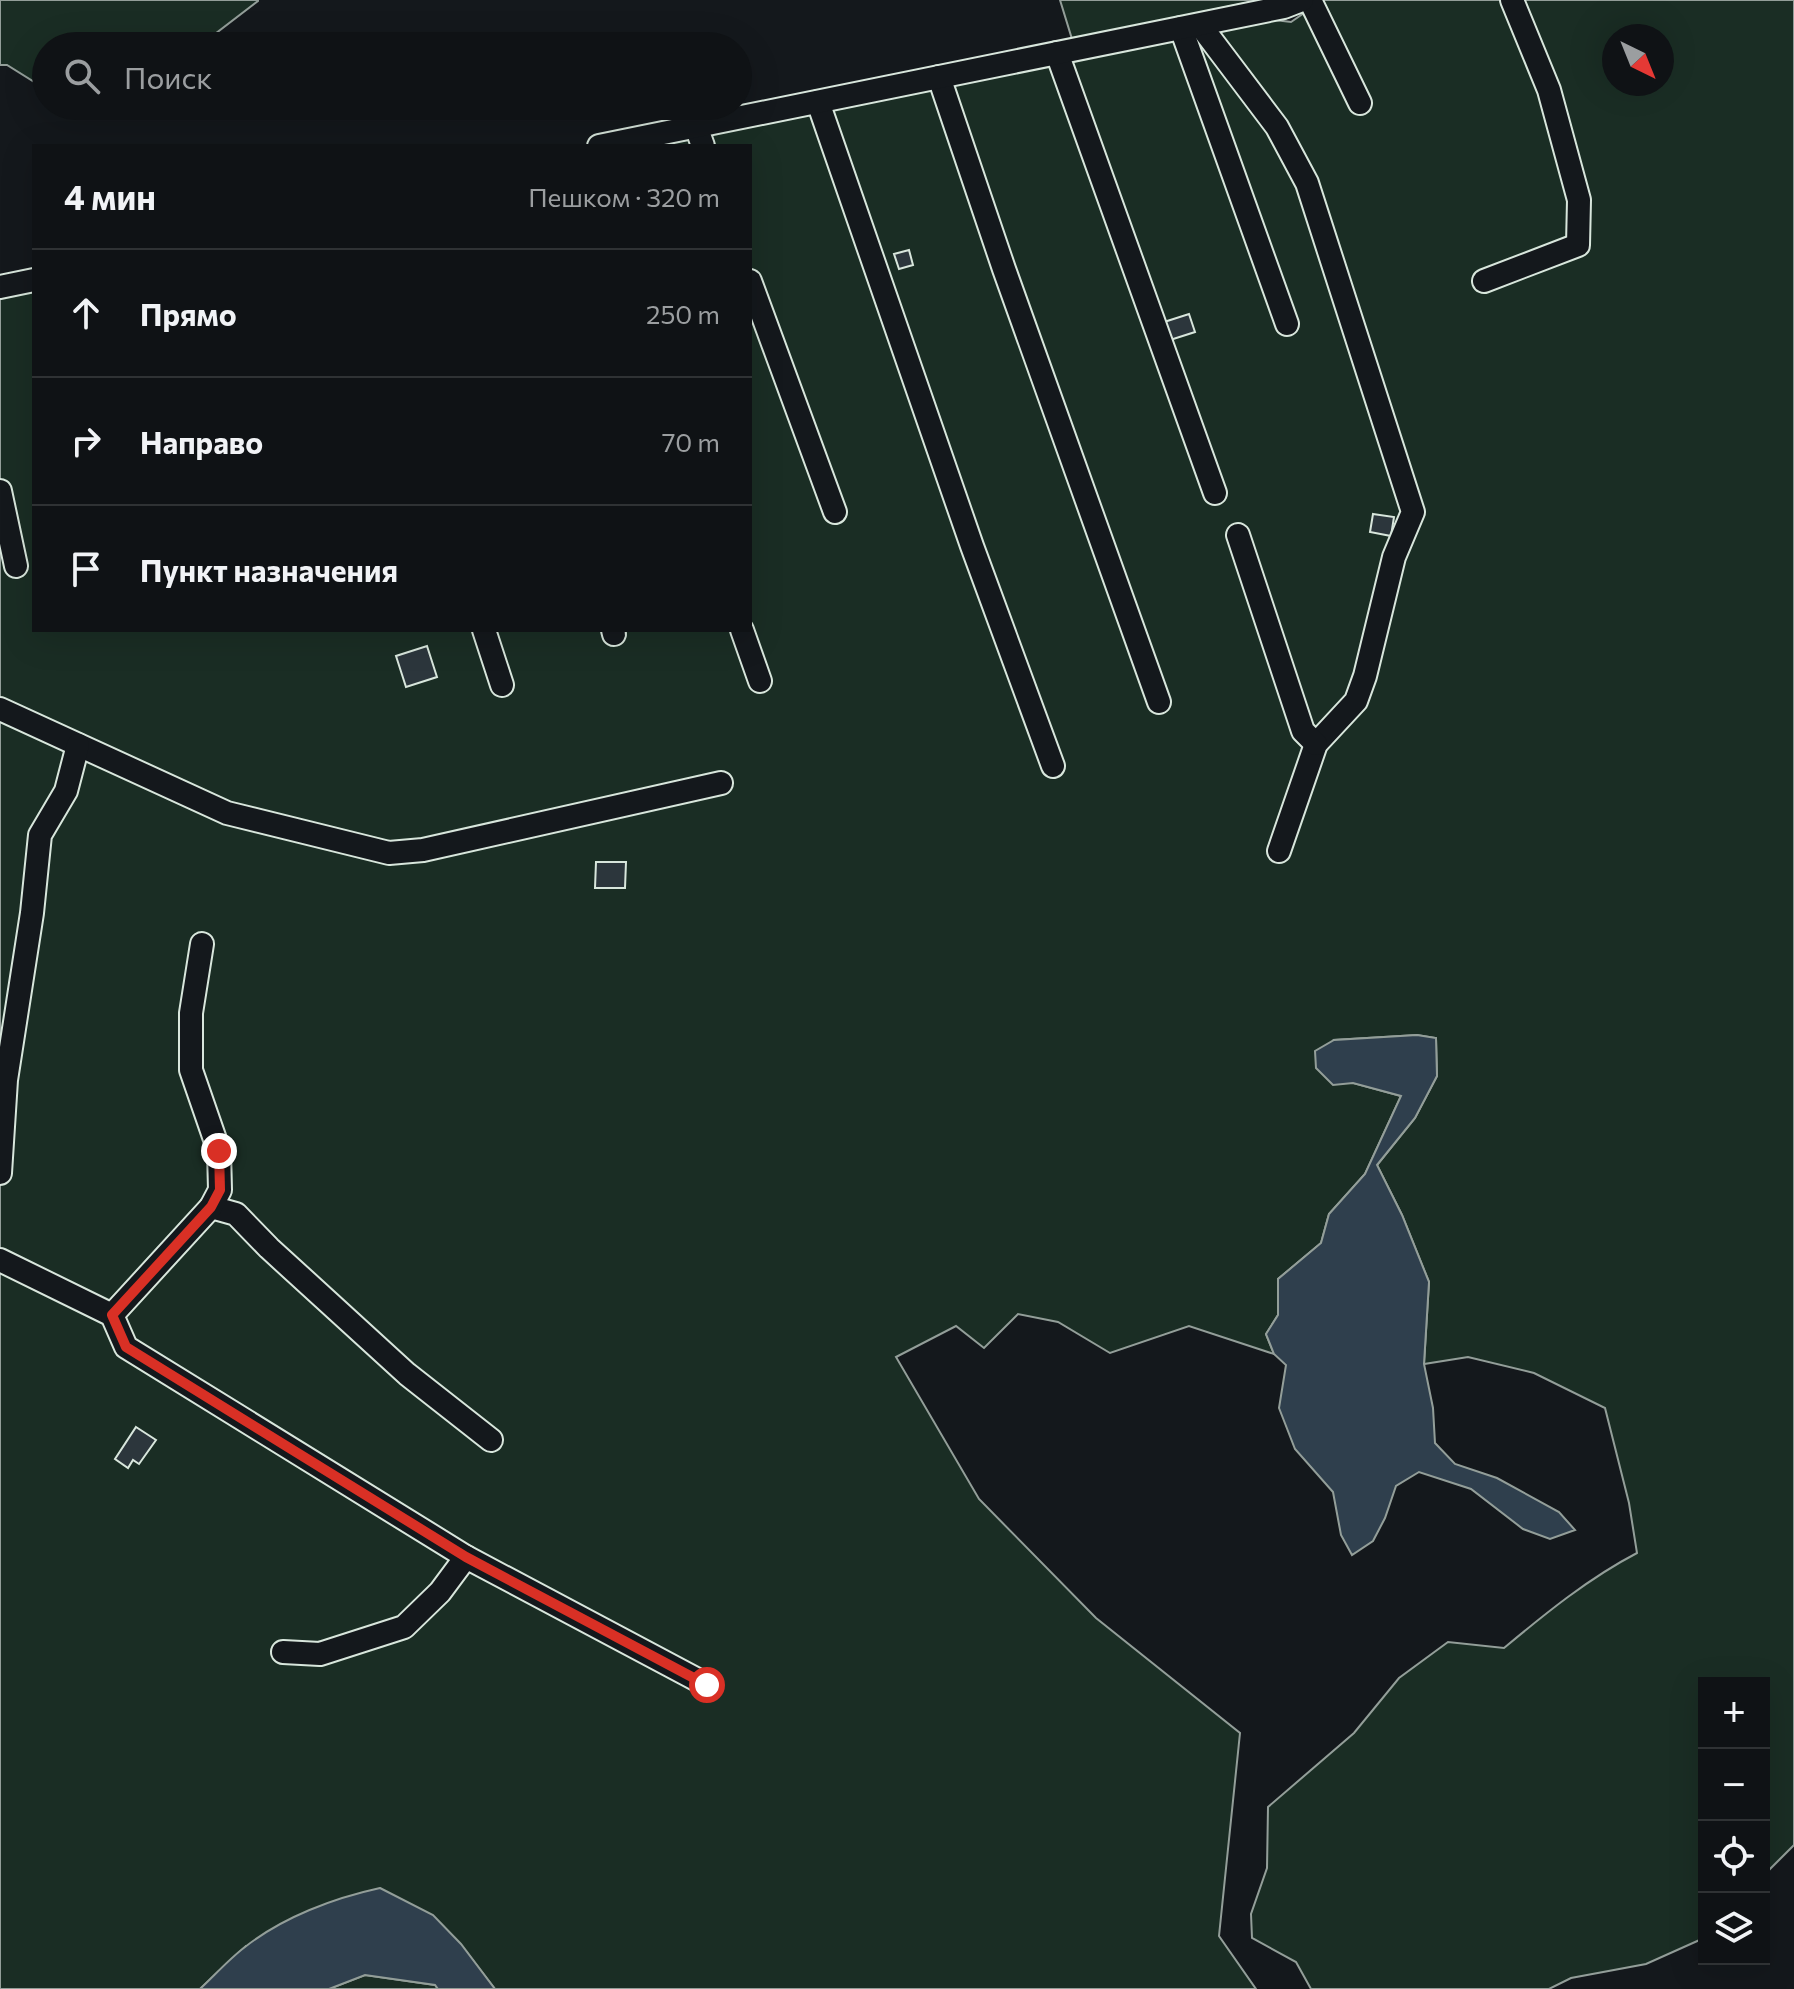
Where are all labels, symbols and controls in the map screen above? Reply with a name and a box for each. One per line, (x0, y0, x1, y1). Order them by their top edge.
north arrow (1602, 24, 1674, 96)
search box (32, 32, 752, 120)
icon: search (60, 54, 104, 98)
text: Поиск (124, 58, 212, 95)
text: 4 мин (64, 175, 156, 217)
text: Пешком · 320 m (528, 181, 720, 212)
icon: ahead (64, 291, 108, 335)
text: Прямо (140, 295, 237, 332)
text: 250 m (646, 298, 720, 329)
icon: right (64, 419, 108, 463)
text: Направо (140, 423, 263, 460)
text: 70 m (662, 426, 720, 457)
icon: arrive (64, 547, 108, 591)
text: Пункт назначения (140, 551, 398, 588)
route end (201, 1133, 237, 1169)
route start (689, 1667, 725, 1703)
map controls (1698, 1677, 1770, 1965)
button: + (1698, 1677, 1770, 1749)
button: − (1698, 1749, 1770, 1821)
button: locate (1698, 1821, 1770, 1893)
button: layers (1698, 1893, 1770, 1965)

